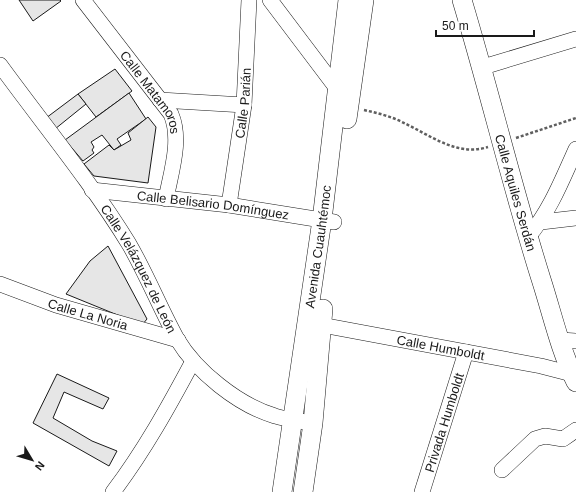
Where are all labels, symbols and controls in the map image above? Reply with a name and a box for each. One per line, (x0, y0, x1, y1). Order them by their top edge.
scale bar (436, 12, 534, 38)
text: 50 m (442, 19, 469, 33)
street label: Calle Matamoros (117, 48, 183, 135)
street label: Calle Parián (232, 67, 254, 139)
street label: Calle Aquiles Serdán (492, 133, 539, 253)
street label: Avenida Cuauhtémoc (302, 184, 334, 309)
street label: Calle Belisario Domínguez (136, 188, 290, 223)
street label: Calle Velázquez de León (97, 202, 179, 335)
street label: Calle La Noria (46, 296, 130, 333)
street label: Calle Humboldt (396, 332, 486, 363)
street label: Privada Humboldt (422, 371, 467, 474)
north arrow (12, 440, 52, 480)
text: N (33, 459, 47, 473)

